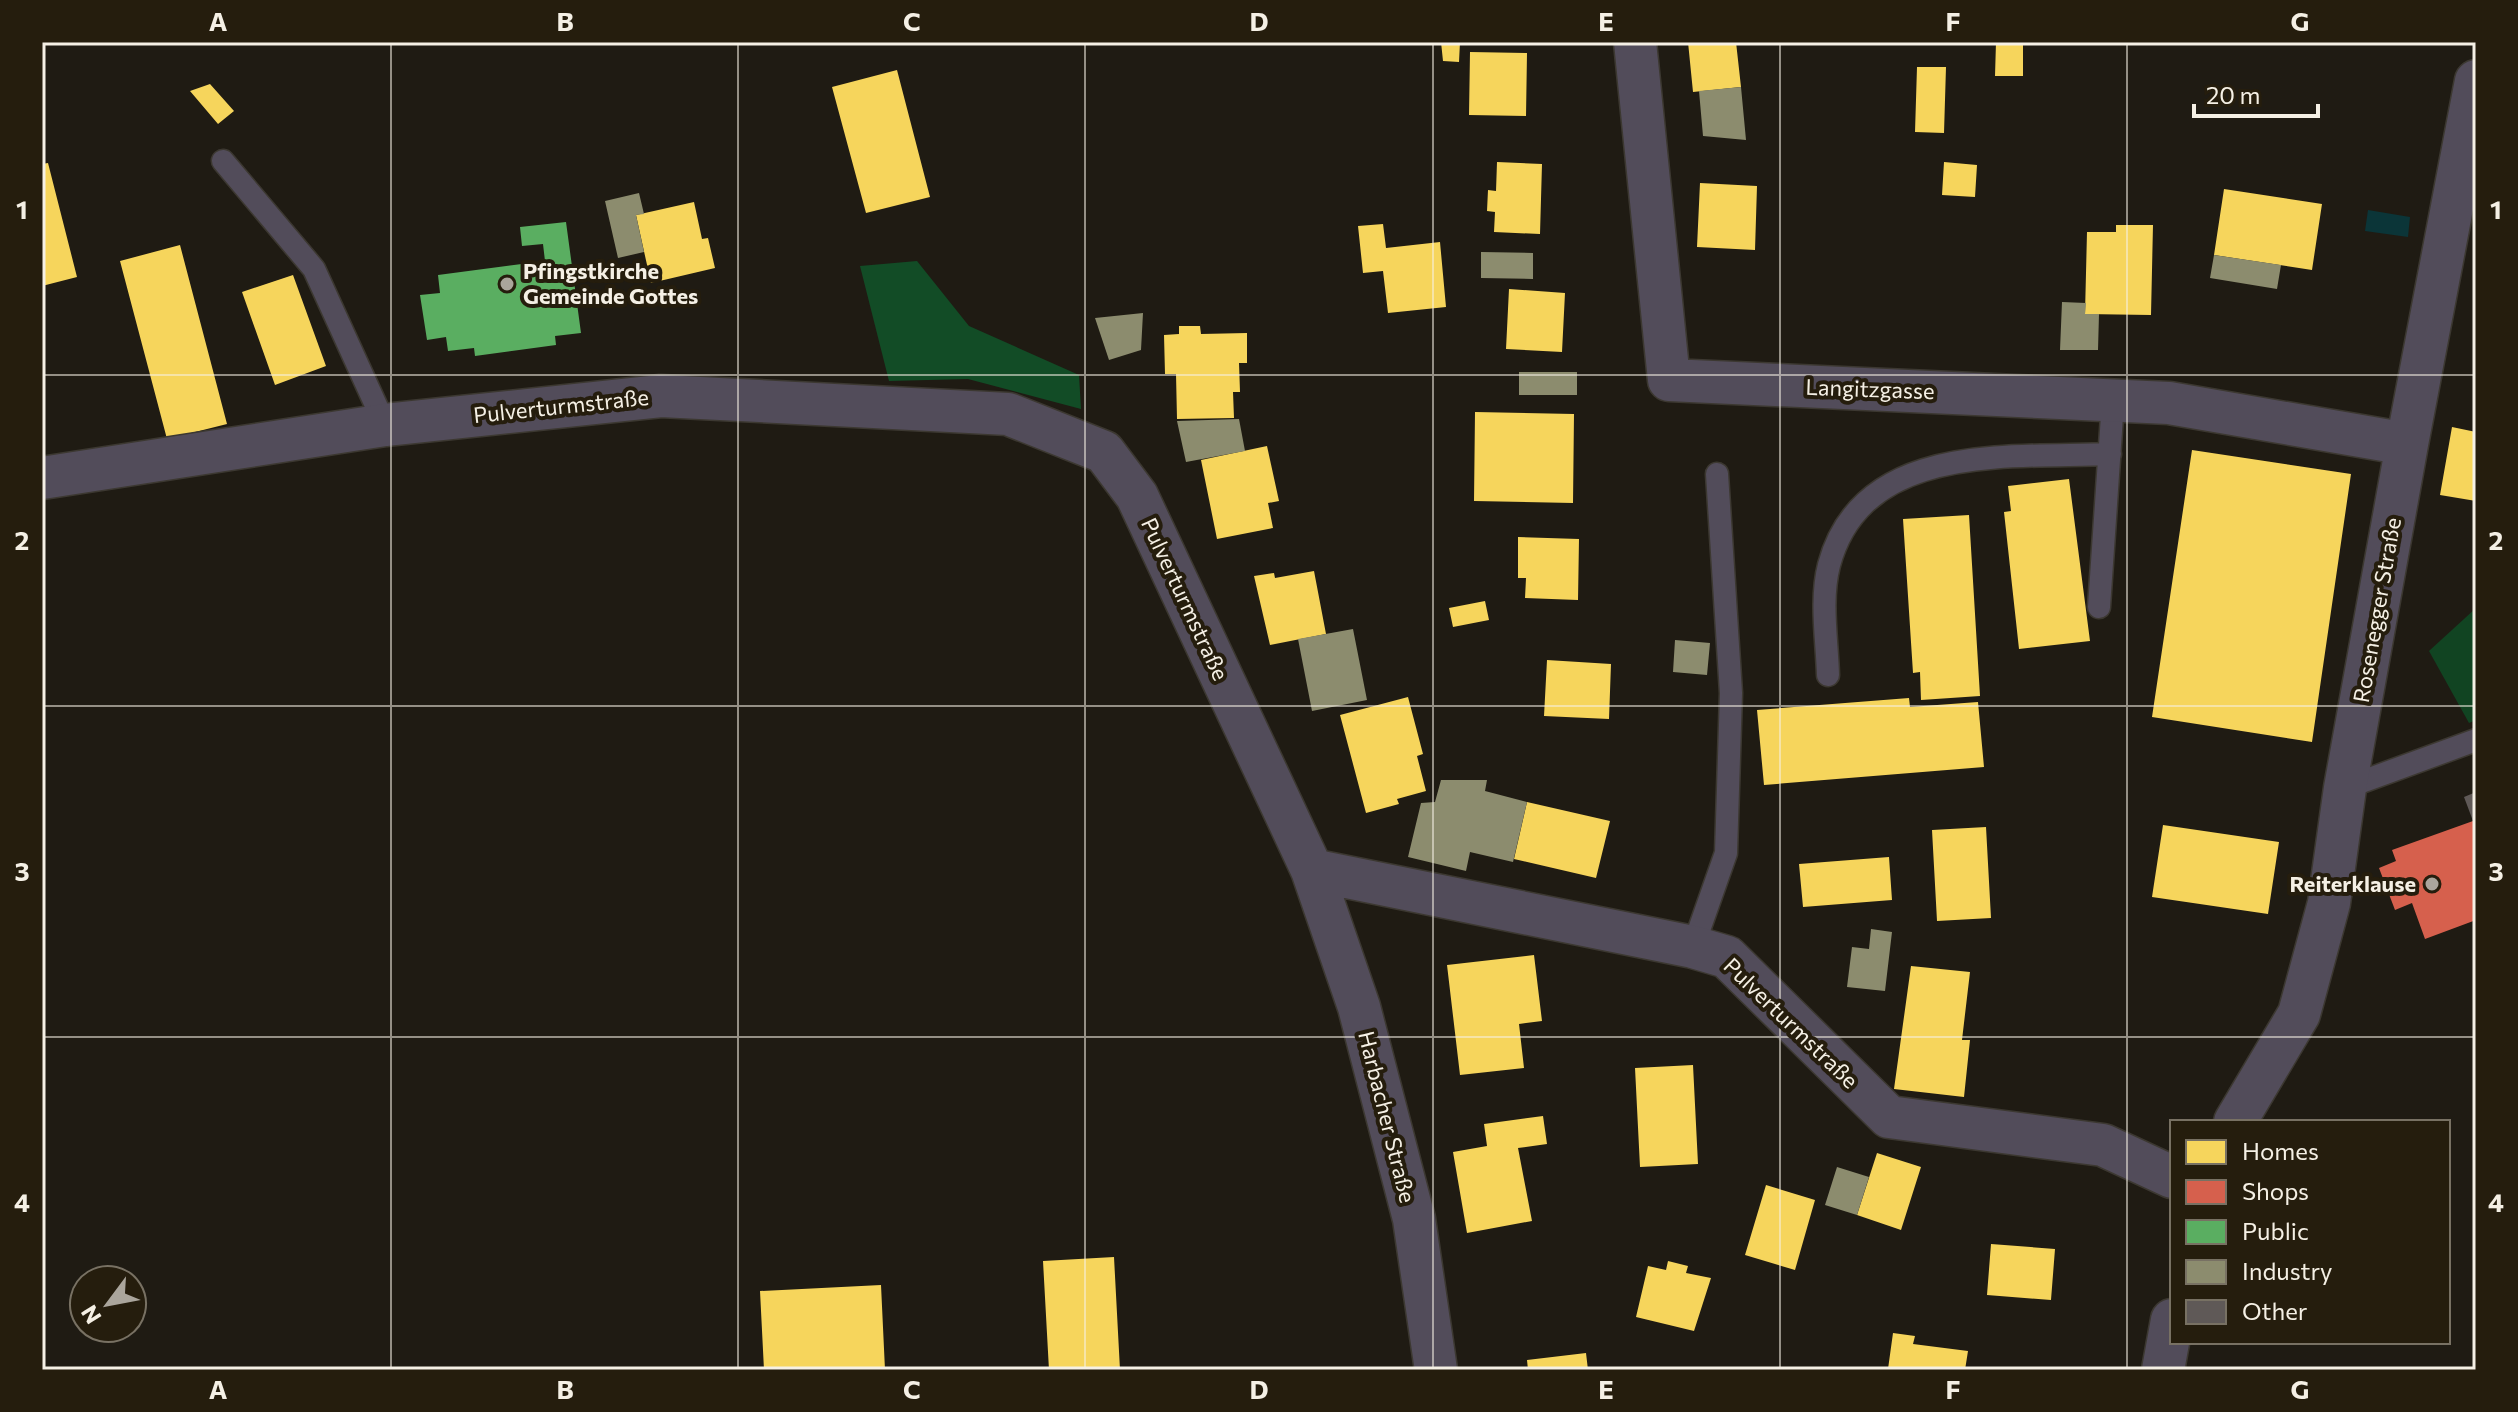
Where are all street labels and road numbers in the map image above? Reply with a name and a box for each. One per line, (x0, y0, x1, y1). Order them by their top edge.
street label: Langitzgasse (1805, 373, 1935, 404)
street label: Pulverturmstraße (472, 383, 650, 428)
street label: Pulverturmstraße (1136, 513, 1235, 684)
street label: Rosenegger Straße (2347, 515, 2406, 705)
street label: Pulverturmstraße (1719, 952, 1864, 1094)
street label: Harbacher Straße (1353, 1028, 1422, 1206)

